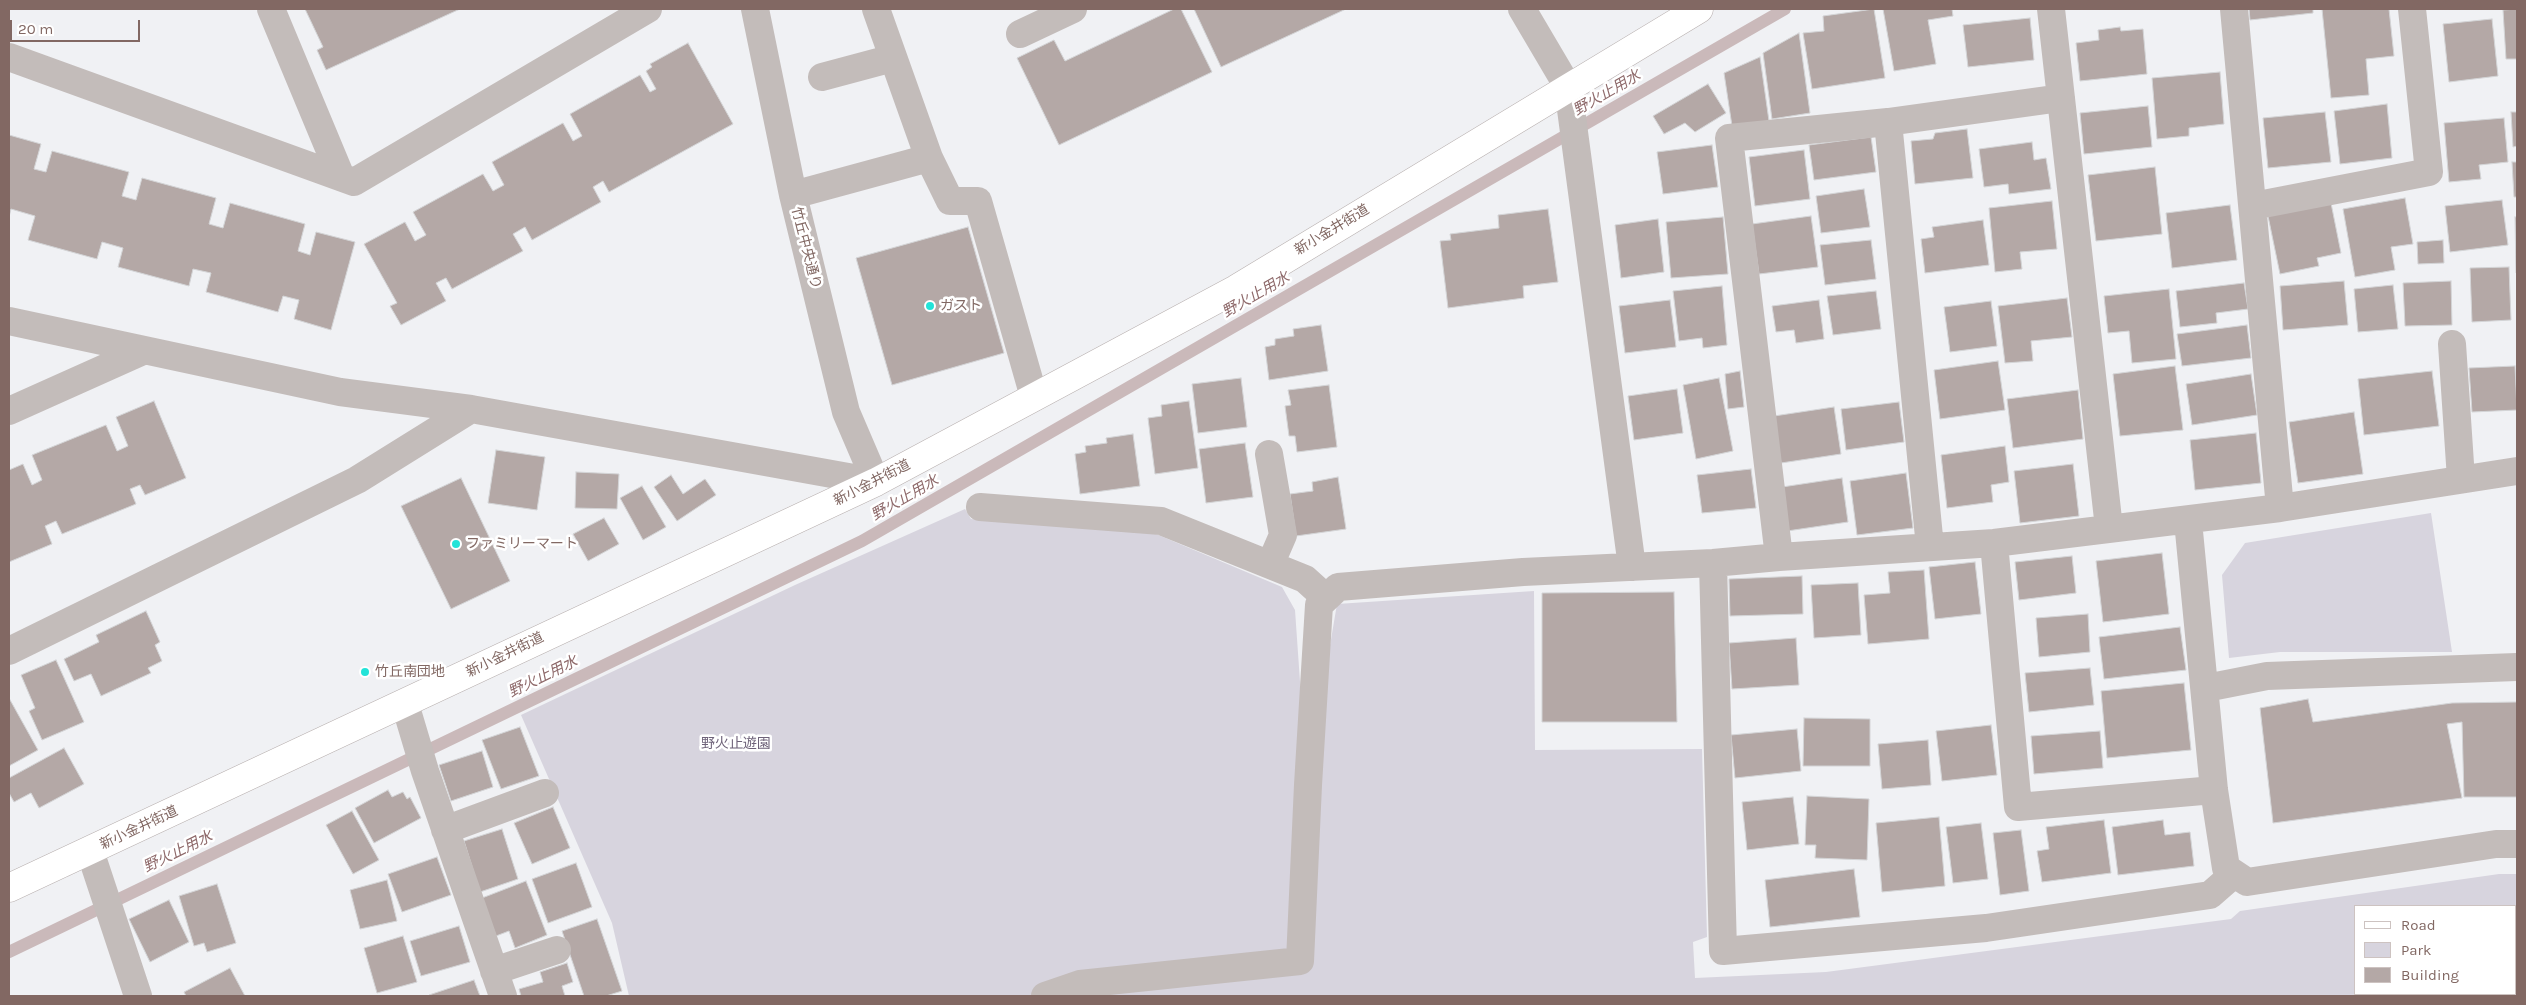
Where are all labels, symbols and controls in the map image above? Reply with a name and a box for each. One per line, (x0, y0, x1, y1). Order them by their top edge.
scale bar (12, 10, 142, 42)
text: 20 m (18, 20, 53, 38)
water label: 野火止用水 (1570, 66, 1644, 120)
street label: 新小金井街道 (1292, 201, 1372, 259)
street label: 竹丘中央通り (788, 205, 824, 291)
water label: 野火止用水 (1219, 268, 1293, 322)
place label: ガスト (940, 298, 982, 314)
marker: ガスト (924, 300, 936, 312)
street label: 新小金井街道 (831, 456, 913, 510)
water label: 野火止用水 (868, 471, 942, 525)
place label: ファミリーマート (466, 536, 578, 552)
marker: ファミリーマート (450, 538, 462, 550)
street label: 新小金井街道 (464, 629, 546, 681)
water label: 野火止用水 (505, 652, 581, 702)
place label: 竹丘南団地 (375, 664, 445, 680)
marker: 竹丘南団地 (359, 666, 371, 678)
park label: 野火止遊園 (701, 736, 771, 752)
street label: 新小金井街道 (97, 803, 181, 853)
water label: 野火止用水 (140, 827, 216, 877)
legend (2354, 905, 2516, 995)
text: Road (2401, 916, 2436, 934)
text: Park (2401, 941, 2431, 959)
text: Building (2401, 966, 2459, 984)

